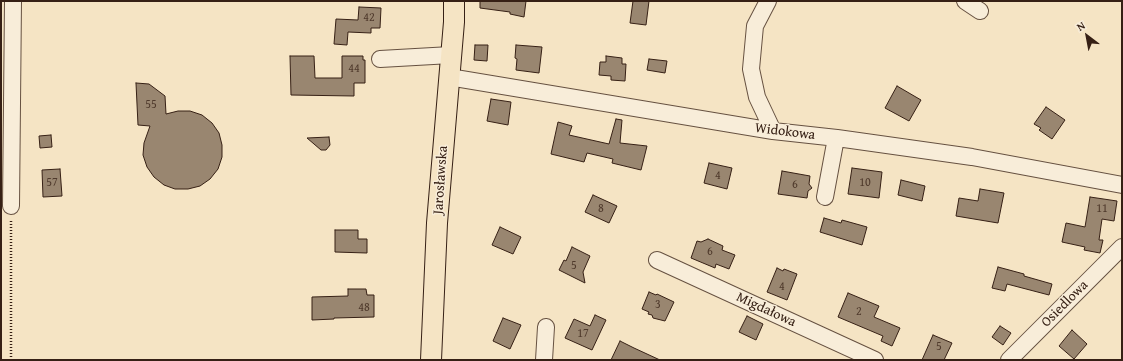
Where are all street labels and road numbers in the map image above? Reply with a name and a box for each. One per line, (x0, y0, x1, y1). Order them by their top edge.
street label: Widokowa (754, 120, 816, 144)
street label: Jarosławska (430, 145, 452, 215)
street label: Osiedlowa (1038, 277, 1092, 331)
street label: Migdałowa (734, 289, 798, 331)

